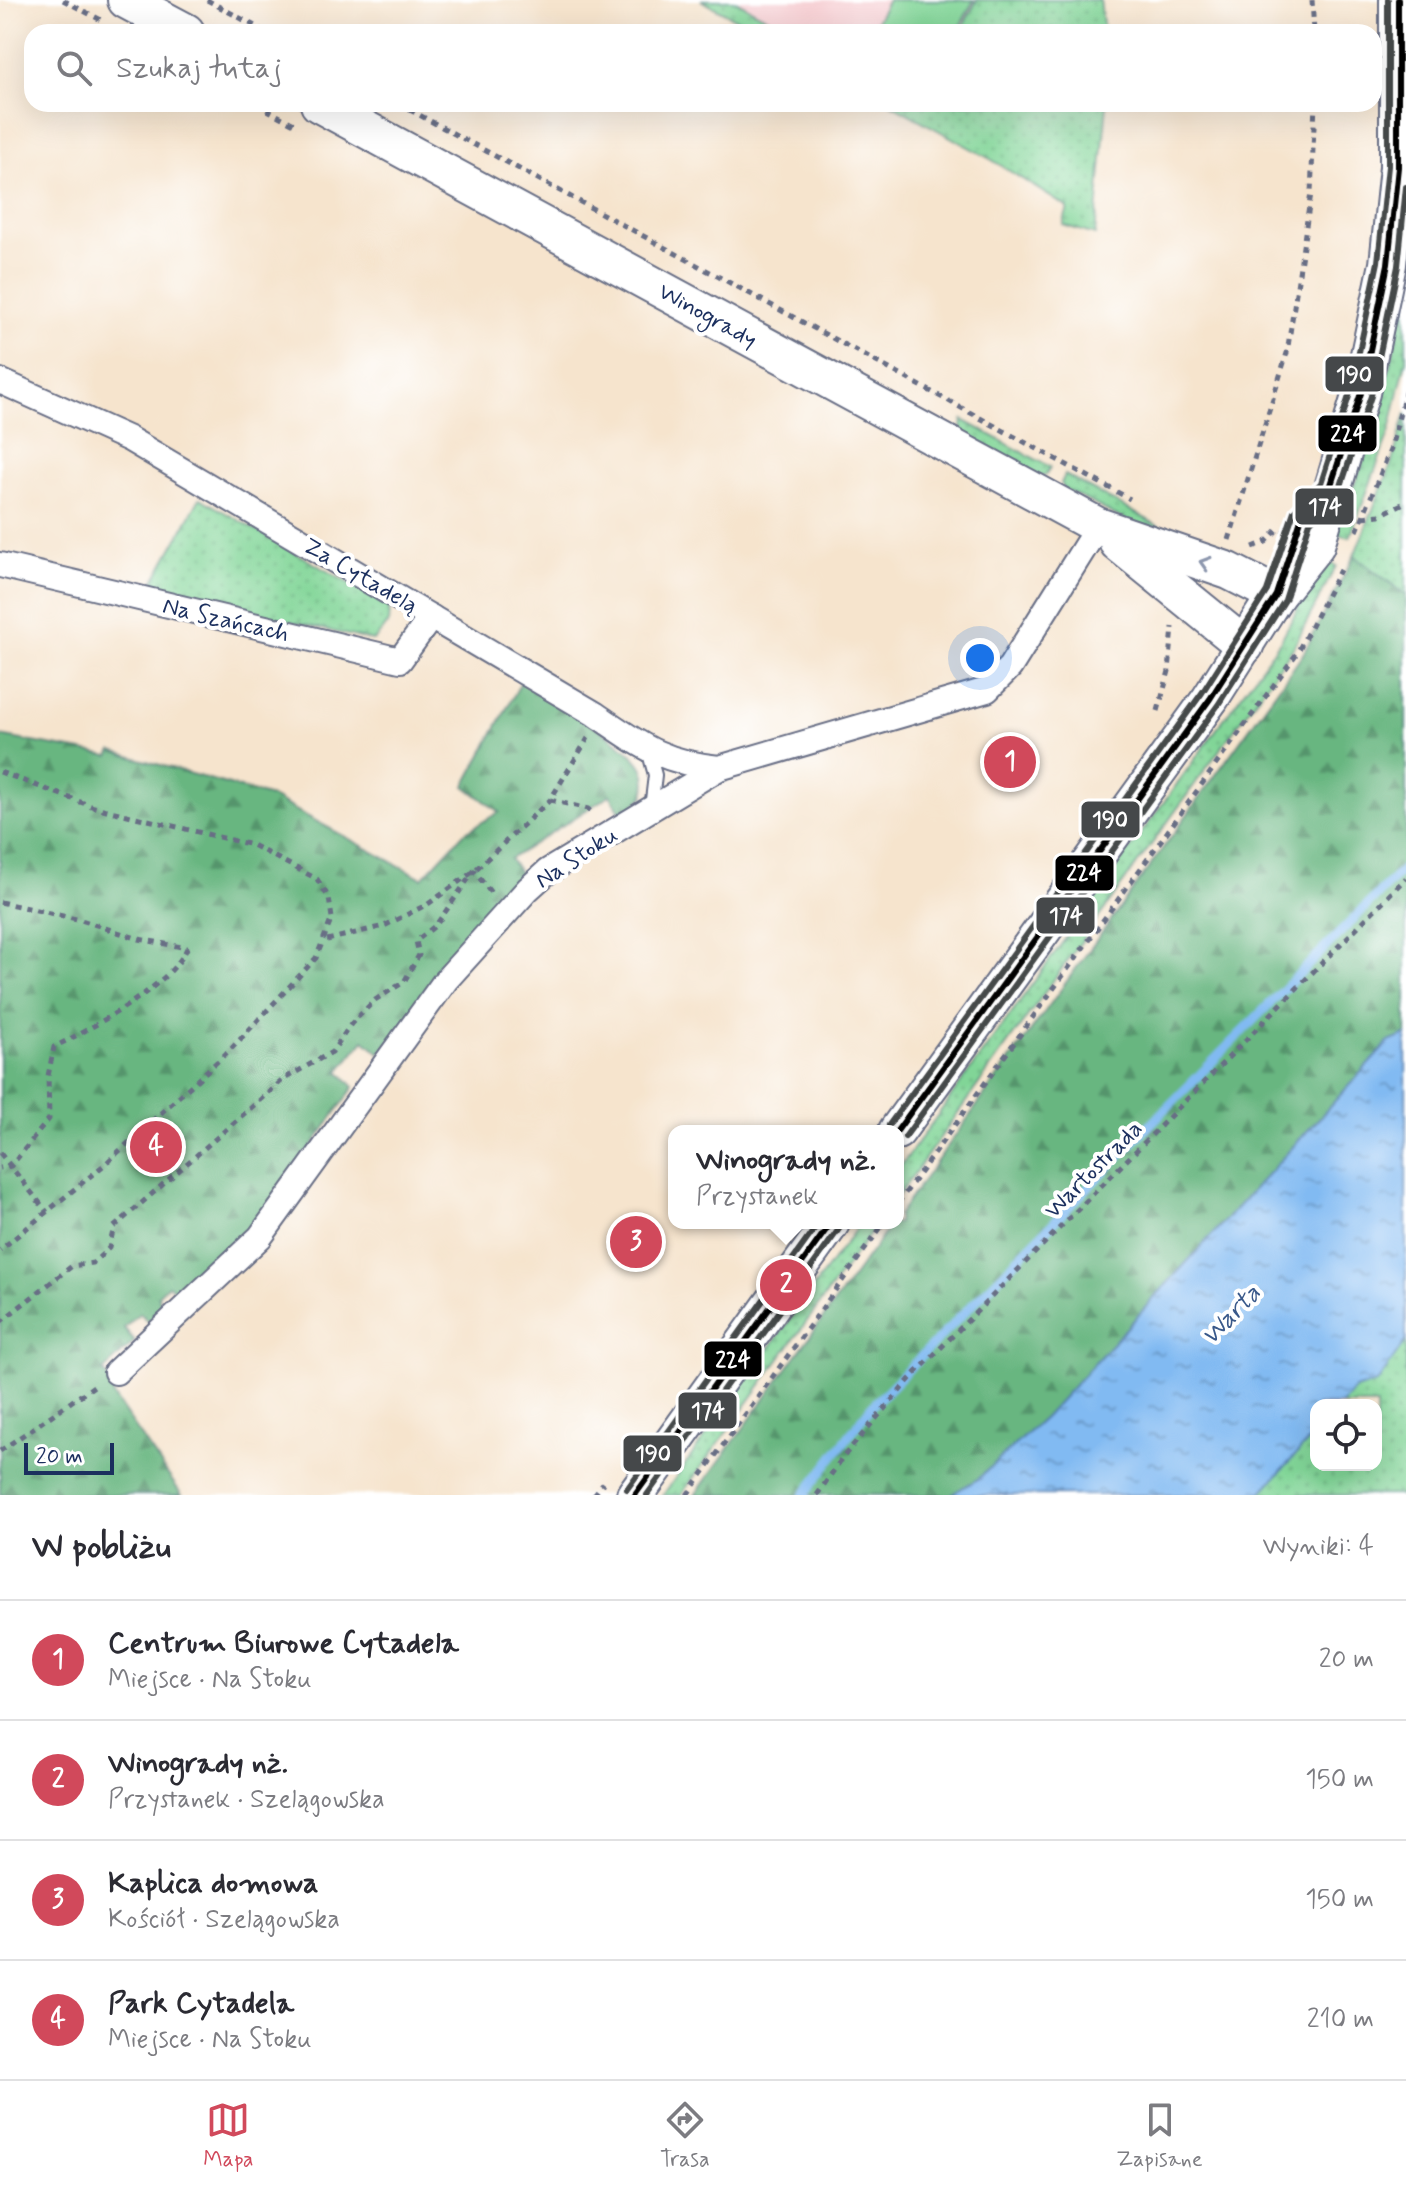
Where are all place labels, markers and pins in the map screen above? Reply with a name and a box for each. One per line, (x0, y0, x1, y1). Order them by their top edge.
pin: 1 (984, 732, 1036, 792)
pin: 4 (130, 1117, 182, 1177)
pin: 3 (610, 1212, 662, 1272)
pin: 2 (760, 1255, 812, 1315)

